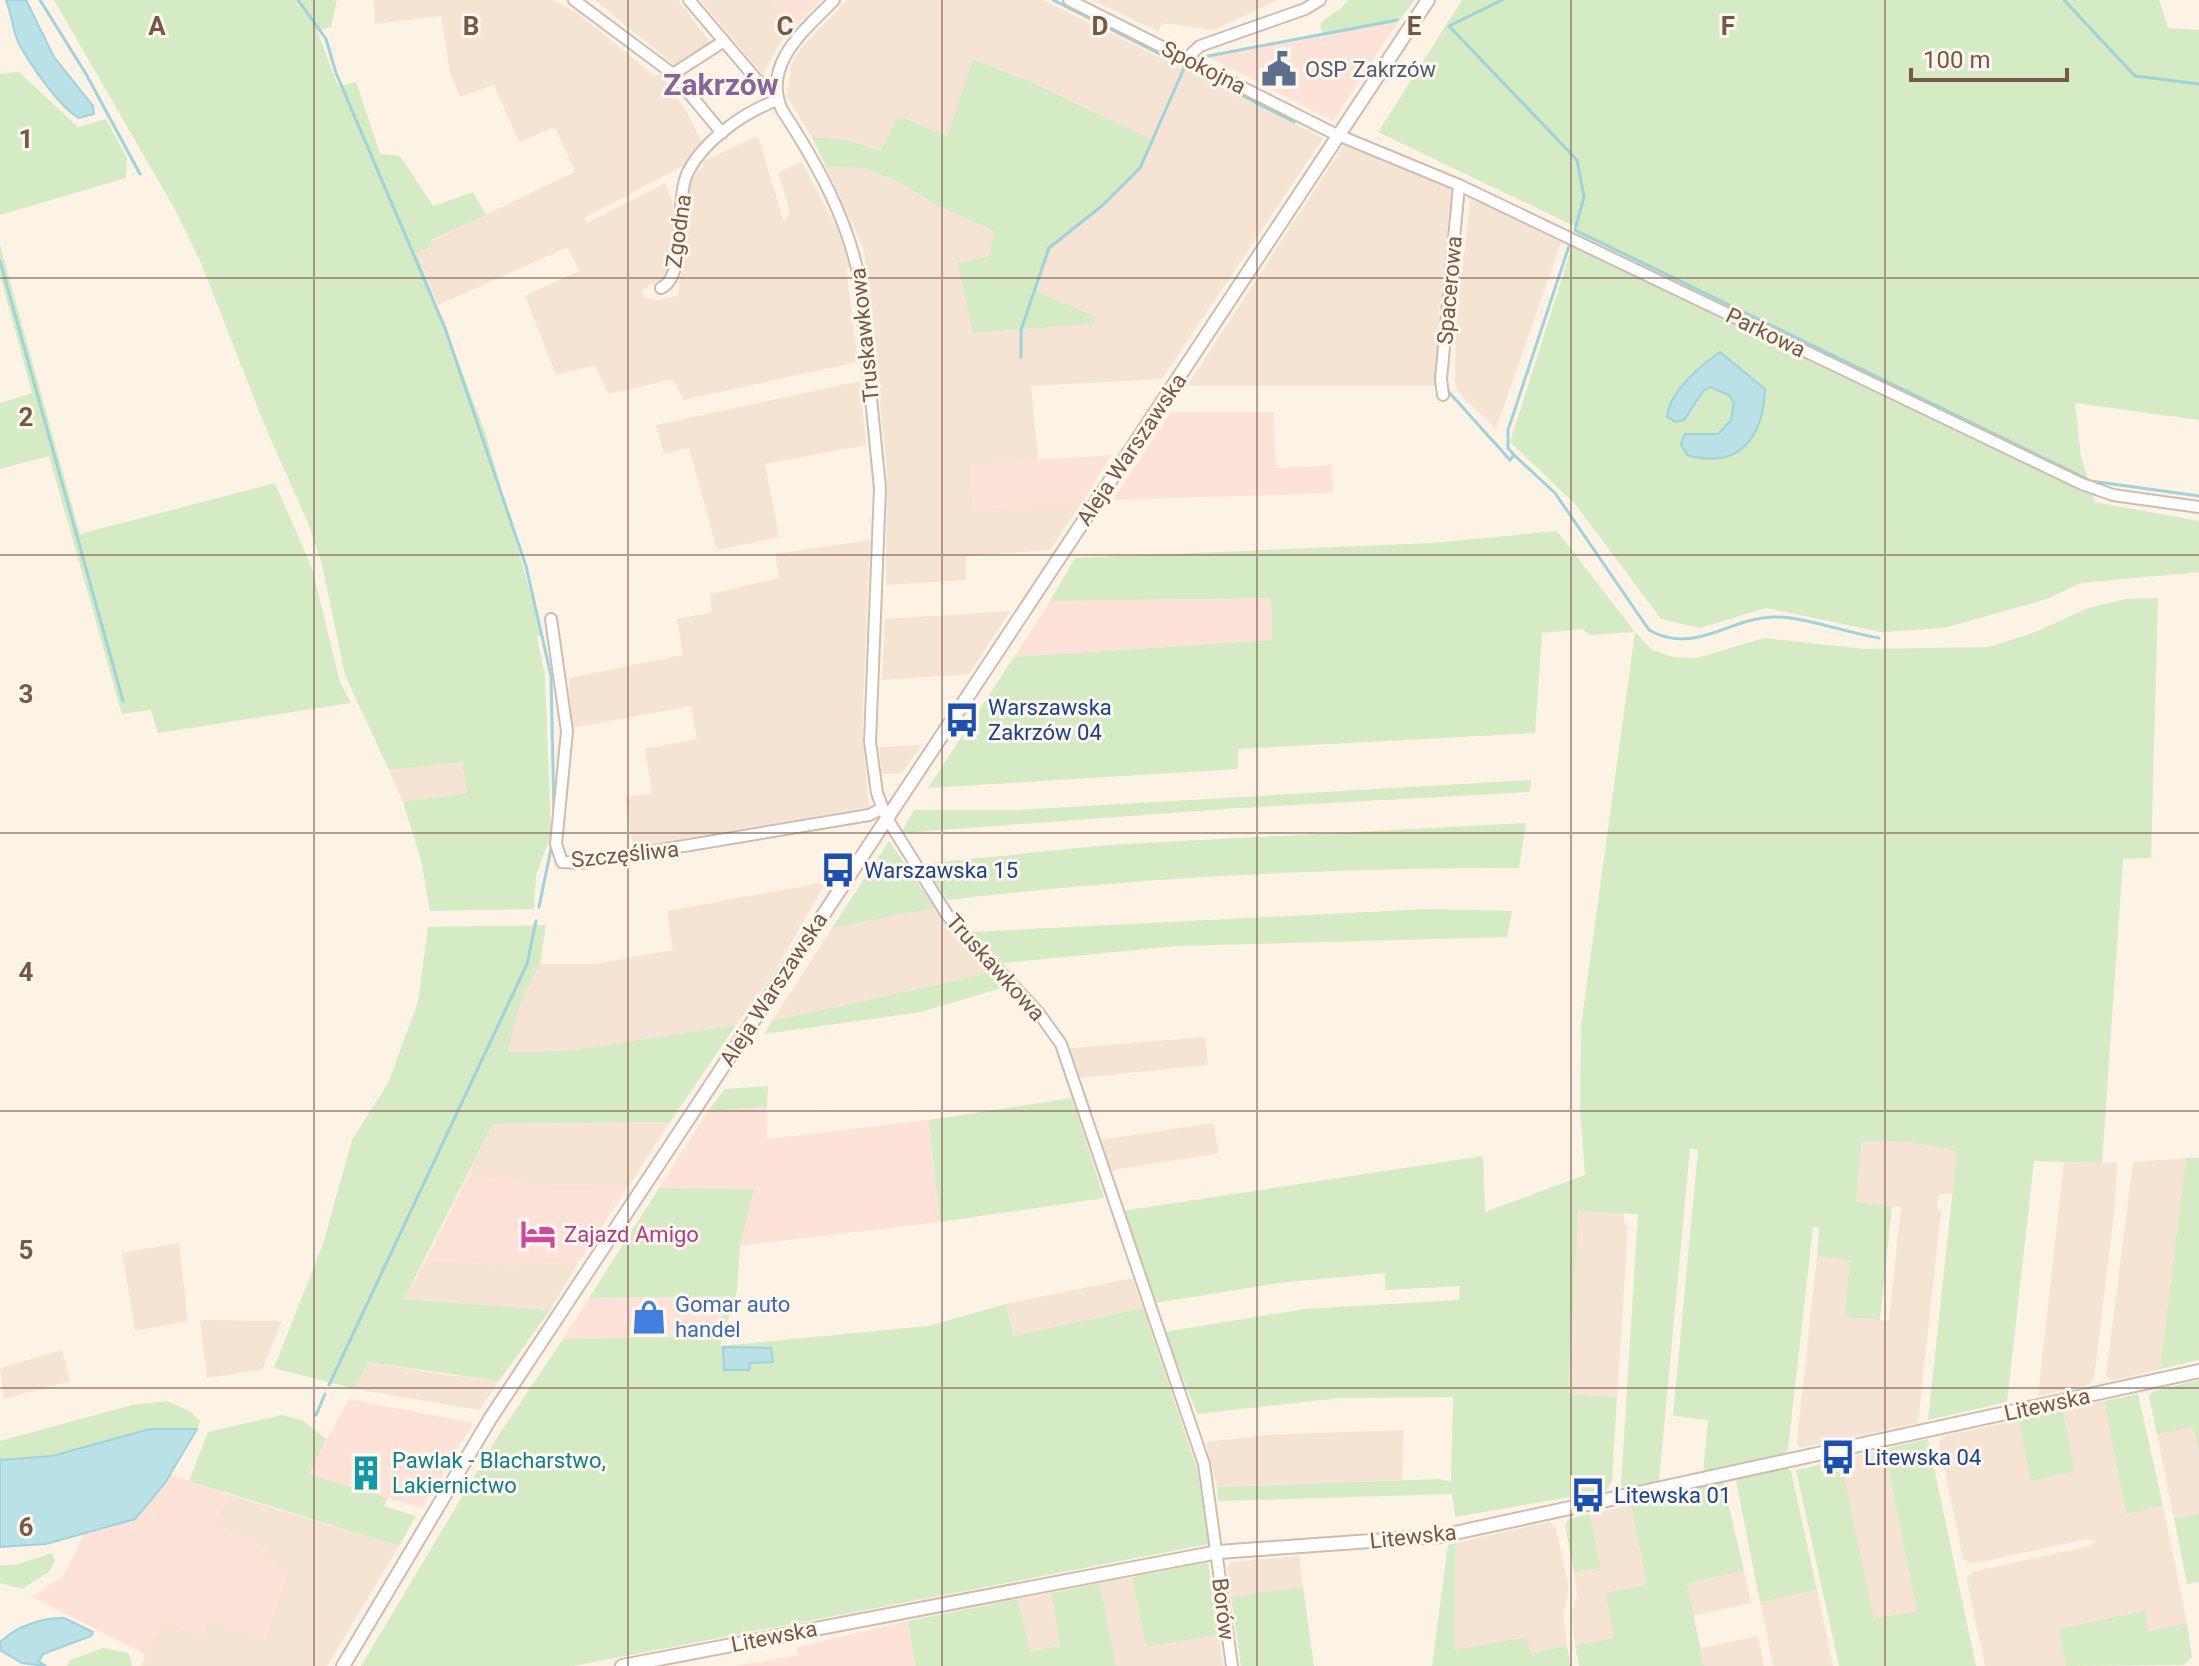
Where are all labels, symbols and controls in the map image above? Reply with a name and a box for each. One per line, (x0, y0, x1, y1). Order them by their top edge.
text: A (148, 11, 166, 41)
text: B (463, 11, 479, 41)
text: C (776, 11, 794, 41)
text: D (1092, 11, 1108, 41)
text: E (1407, 11, 1422, 41)
text: F (1721, 11, 1735, 41)
scale bar (1911, 32, 2067, 82)
street label: Spokojna (1158, 36, 1250, 99)
text: 100 m (1923, 46, 1990, 74)
public building icon: OSP Zakrzów (1260, 50, 1298, 88)
place label: OSP Zakrzów (1305, 57, 1437, 82)
district label: Zakrzów (663, 67, 779, 102)
text: 1 (19, 124, 33, 154)
street label: Zgodna (661, 192, 696, 270)
street label: Spacerowa (1432, 235, 1467, 345)
street label: Truskawkowa (845, 266, 884, 403)
street label: Parkowa (1722, 302, 1810, 362)
street label: Aleja Warszawska (1071, 369, 1192, 530)
text: 2 (19, 402, 33, 432)
text: 3 (19, 679, 33, 709)
place label: Warszawska Zakrzów 04 (988, 695, 1112, 745)
bus stop icon: Warszawska Zakrzów 04 (943, 701, 981, 739)
street label: Szczęśliwa (570, 836, 680, 873)
bus stop icon: Warszawska 15 (819, 851, 857, 889)
place label: Warszawska 15 (864, 858, 1018, 883)
street label: Aleja Warszawska (714, 908, 832, 1071)
street label: Truskawkowa (941, 909, 1050, 1026)
text: 4 (19, 957, 34, 987)
hotel icon: Zajazd Amigo (519, 1215, 557, 1253)
place label: Zajazd Amigo (564, 1222, 699, 1247)
text: 5 (19, 1235, 33, 1265)
place label: Gomar auto handel (675, 1292, 790, 1342)
shop icon: Gomar auto handel (630, 1298, 668, 1336)
street label: Litewska (2002, 1383, 2092, 1426)
bus stop icon: Litewska 04 (1819, 1438, 1857, 1476)
place label: Litewska 04 (1864, 1445, 1981, 1470)
place label: Pawlak - Blacharstwo, Lakiernictwo (392, 1448, 606, 1498)
building icon: Pawlak - Blacharstwo, Lakiernictwo (347, 1454, 385, 1492)
bus stop icon: Litewska 01 (1569, 1476, 1607, 1514)
place label: Litewska 01 (1614, 1483, 1731, 1508)
text: 6 (19, 1512, 34, 1542)
street label: Litewska (1368, 1520, 1458, 1553)
street label: Borów (1207, 1576, 1240, 1642)
street label: Litewska (729, 1616, 819, 1657)

